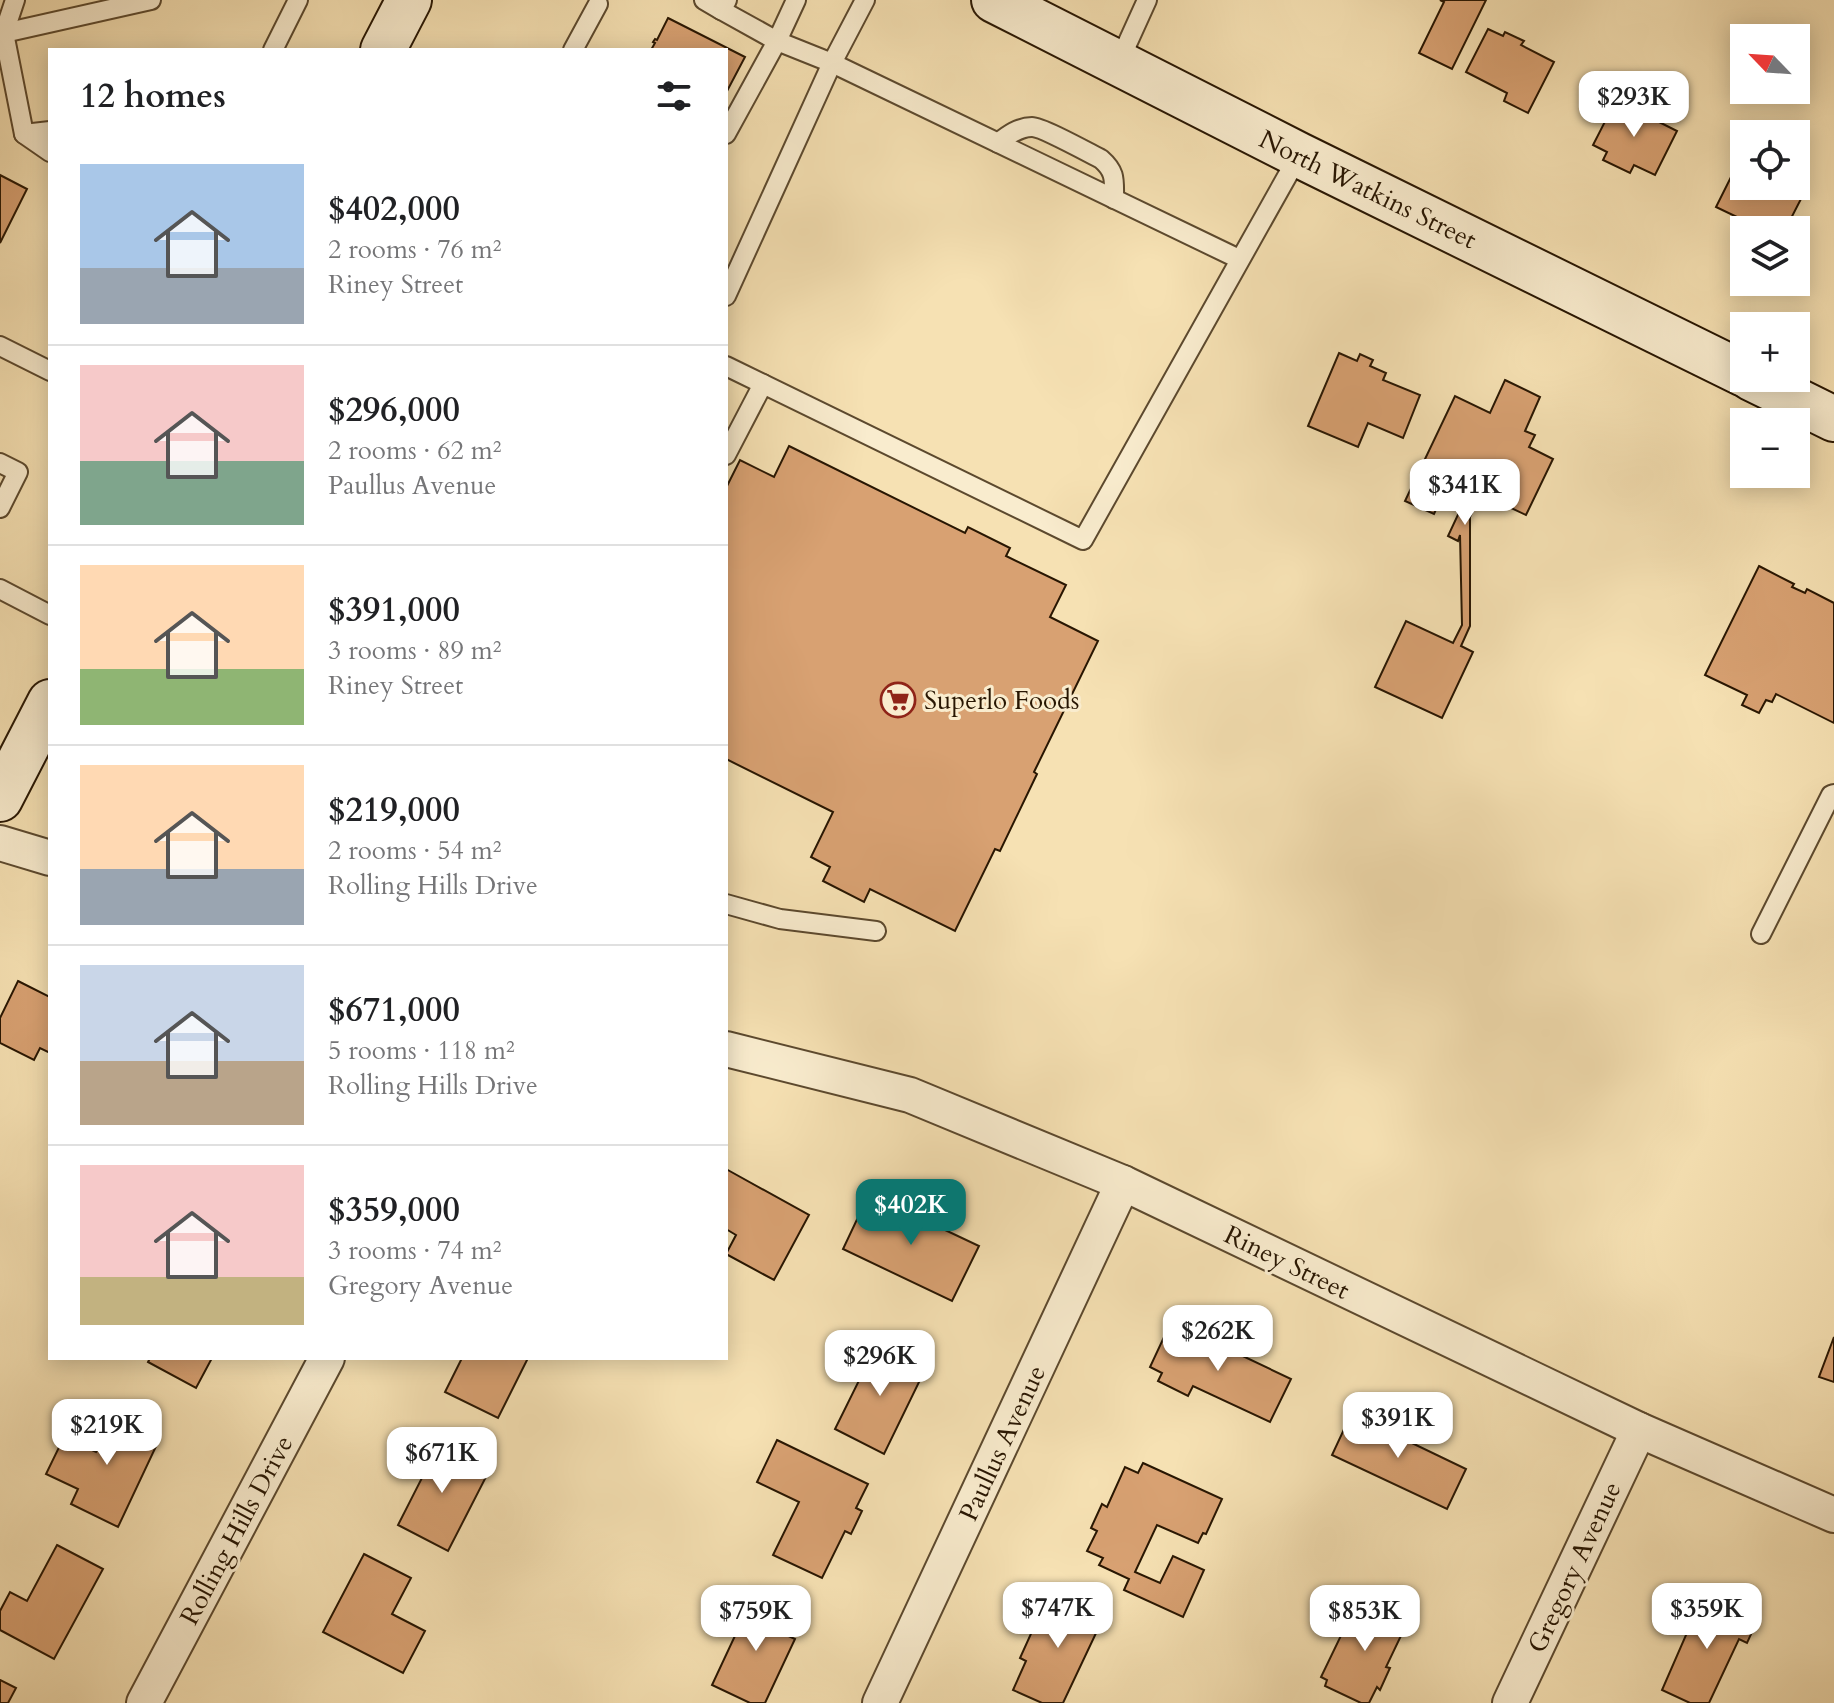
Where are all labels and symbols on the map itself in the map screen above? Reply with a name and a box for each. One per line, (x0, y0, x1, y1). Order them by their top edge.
north arrow (1730, 24, 1810, 104)
pin: $293K (1578, 71, 1690, 139)
street label: North Watkins Street (1253, 122, 1482, 257)
pin: $341K (1409, 459, 1521, 527)
supermarket icon: Superlo Foods (879, 681, 917, 719)
place label: Superlo Foods (924, 683, 1080, 718)
pin: $402K (855, 1179, 967, 1247)
street label: Riney Street (1218, 1217, 1355, 1308)
pin: $262K (1162, 1305, 1274, 1373)
pin: $296K (824, 1330, 936, 1398)
street label: Paullus Avenue (951, 1360, 1054, 1527)
pin: $391K (1342, 1392, 1454, 1460)
pin: $219K (51, 1399, 163, 1467)
pin: $671K (386, 1427, 498, 1495)
street label: Rolling Hills Drive (172, 1429, 301, 1631)
street label: Gregory Avenue (1519, 1476, 1629, 1658)
pin: $747K (1002, 1582, 1114, 1650)
pin: $359K (1651, 1583, 1763, 1651)
pin: $759K (700, 1585, 812, 1653)
pin: $853K (1309, 1585, 1421, 1653)

